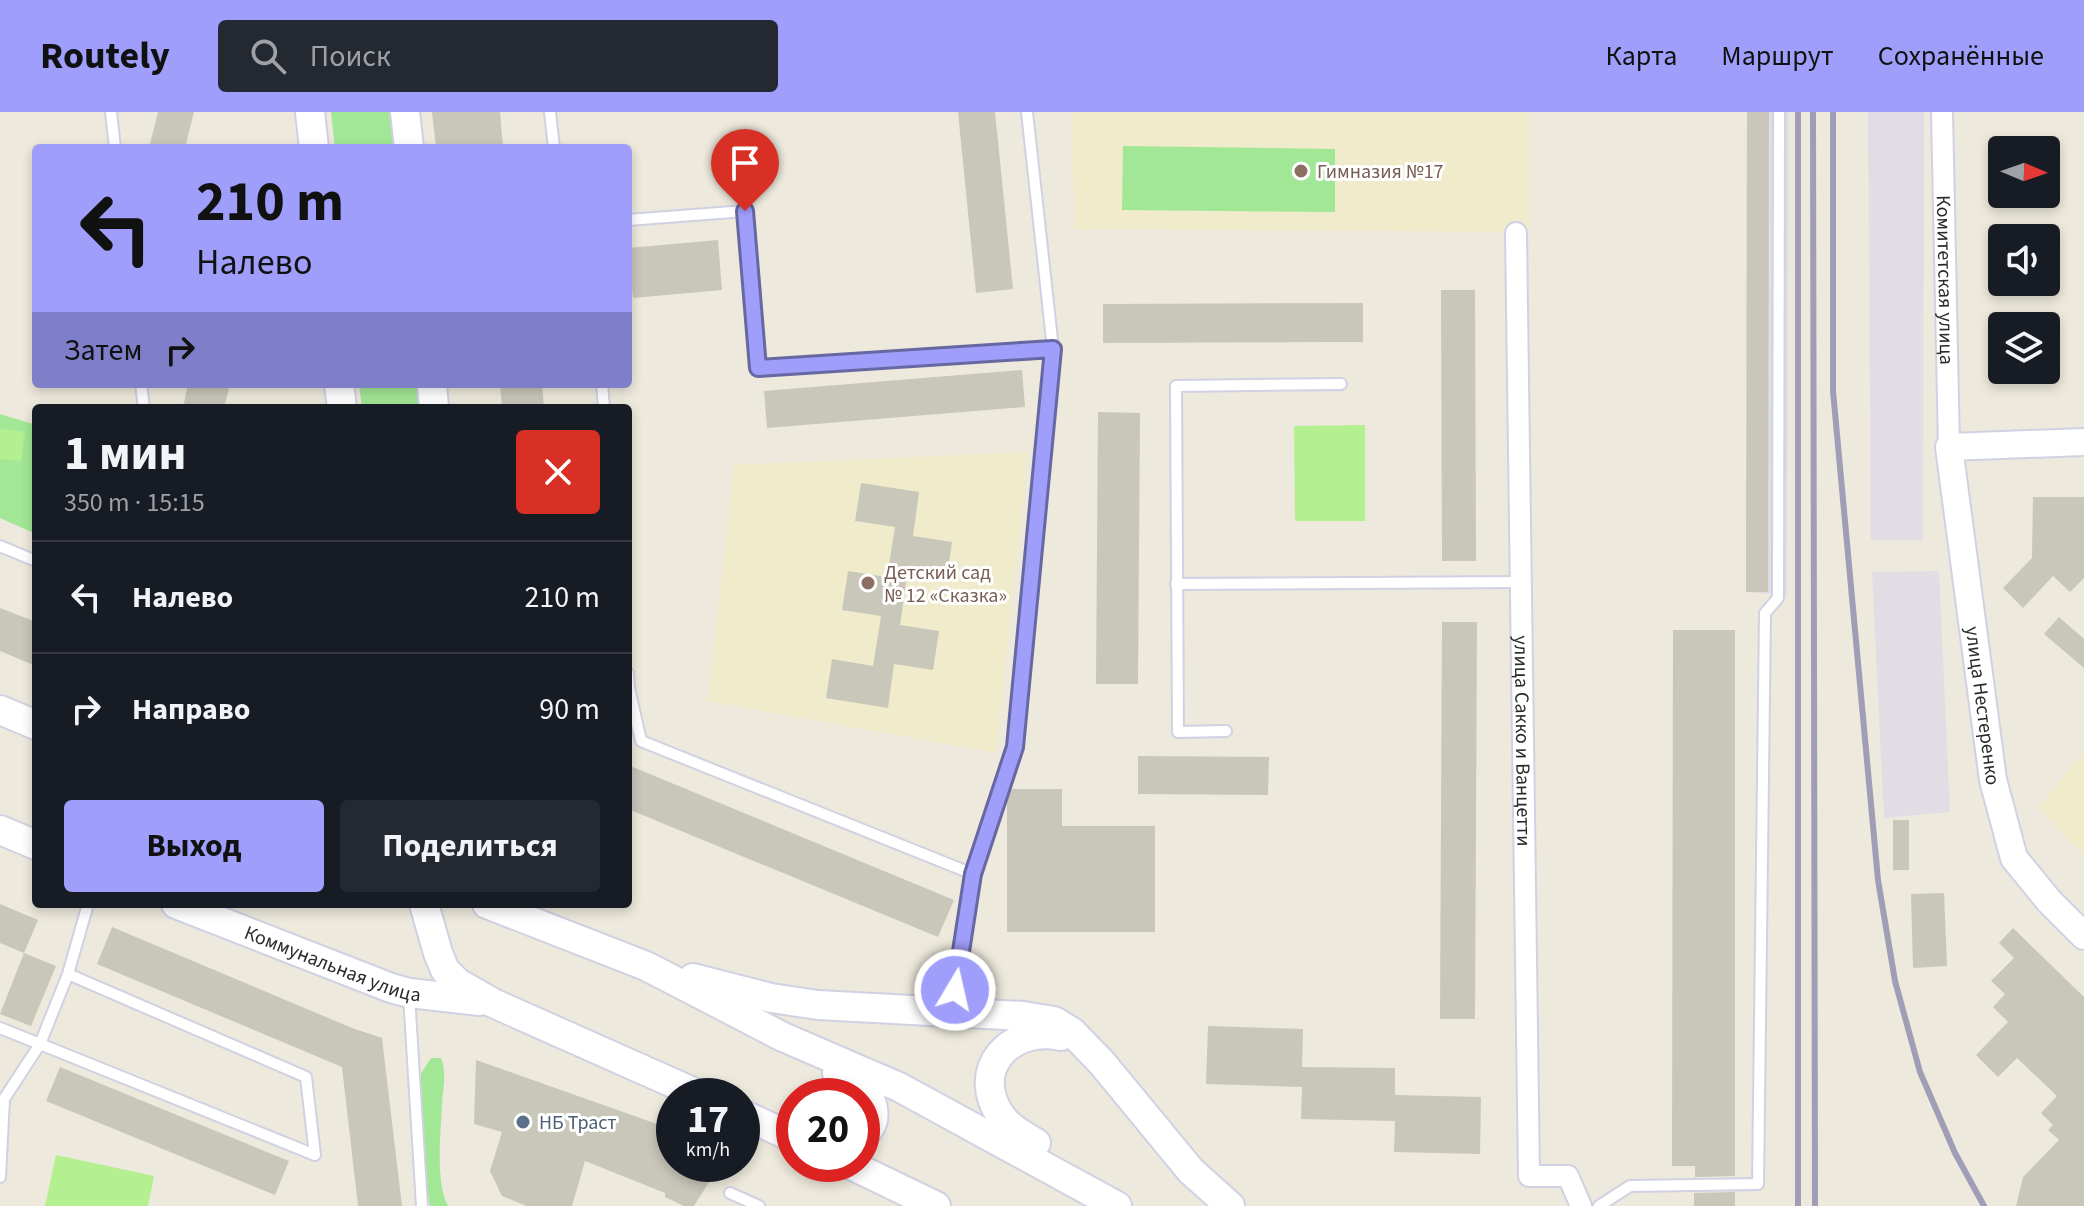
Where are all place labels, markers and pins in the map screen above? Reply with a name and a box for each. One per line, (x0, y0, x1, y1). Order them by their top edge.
pin (711, 129, 779, 211)
place label: Гимназия №17 (1317, 158, 1444, 186)
marker: Гимназия №17 (1292, 162, 1310, 180)
place label: Детский сад № 12 «Сказка» (884, 559, 1007, 610)
marker: Детский сад № 12 «Сказка» (859, 574, 877, 592)
place label: НБ Траст (539, 1109, 616, 1137)
marker: НБ Траст (514, 1113, 532, 1131)

